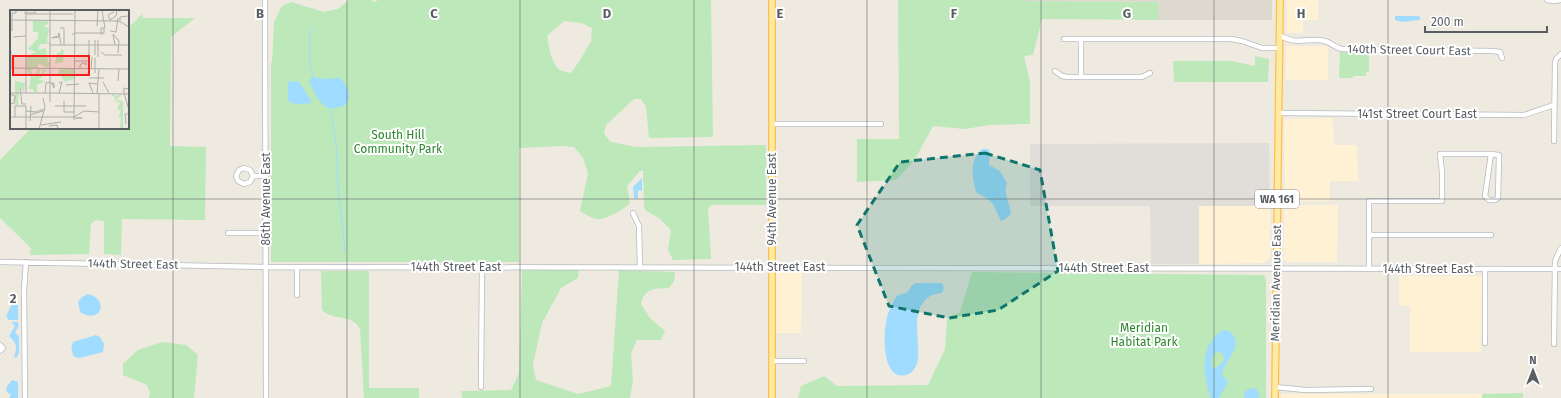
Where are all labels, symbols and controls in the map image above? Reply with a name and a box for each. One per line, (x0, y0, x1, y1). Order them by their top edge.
text: B (256, 6, 264, 21)
text: C (430, 6, 438, 21)
text: D (603, 6, 612, 21)
text: E (777, 6, 784, 21)
text: F (951, 6, 958, 21)
text: G (1123, 6, 1131, 21)
text: H (1297, 6, 1305, 21)
scale bar (1425, 8, 1547, 34)
inset map (10, 10, 129, 129)
text: 200 m (1431, 15, 1464, 29)
street label: 140th Street Court East (1347, 42, 1472, 58)
street label: 141st Street Court East (1357, 107, 1478, 121)
park label: South Hill Community Park (354, 128, 443, 156)
street label: 86th Avenue East (259, 152, 273, 246)
street label: 94th Avenue East (765, 152, 779, 245)
road number: WA 161 (1255, 190, 1299, 208)
street label: Meridian Avenue East (1268, 224, 1284, 342)
street label: 144th Street East (87, 256, 179, 272)
street label: 144th Street East (411, 260, 502, 274)
street label: 144th Street East (735, 260, 826, 274)
street label: 144th Street East (1059, 261, 1150, 275)
street label: 144th Street East (1383, 262, 1474, 276)
text: 2 (10, 291, 17, 306)
park label: Meridian Habitat Park (1110, 321, 1178, 349)
north arrow (1513, 350, 1553, 390)
text: N (1529, 354, 1537, 367)

